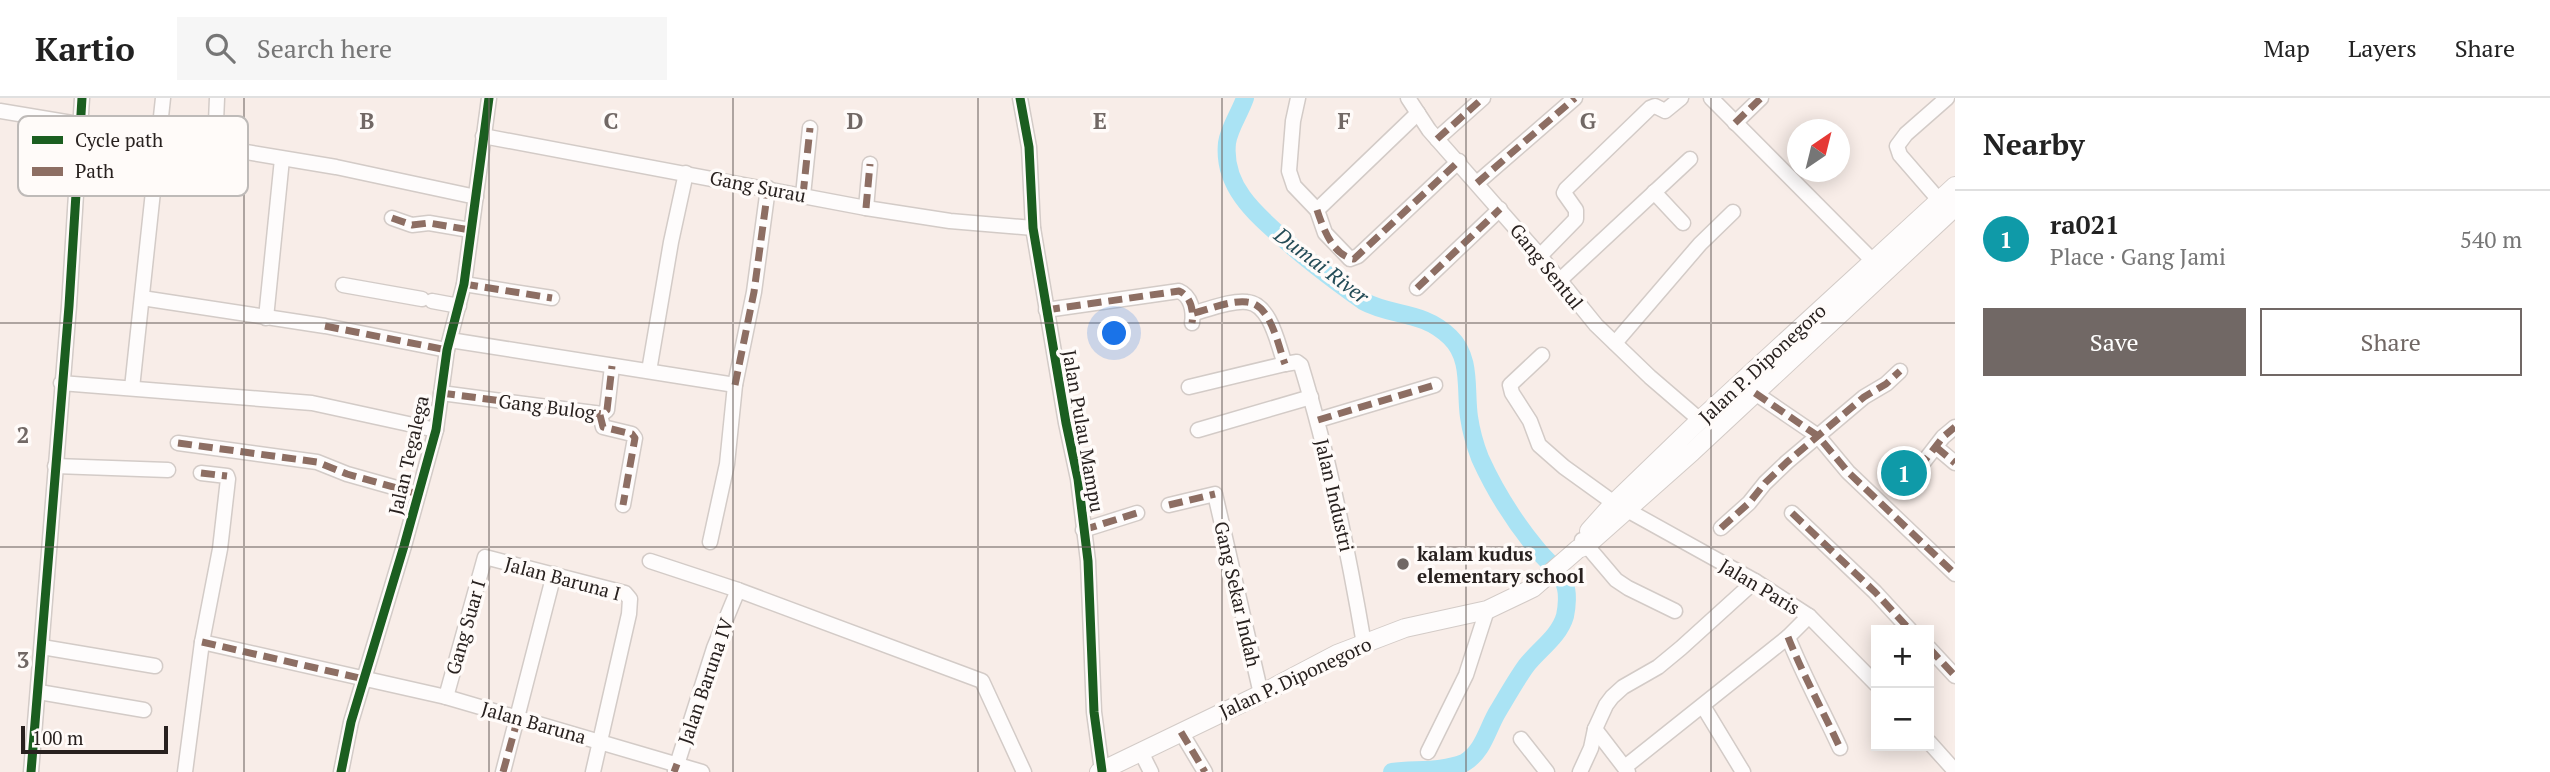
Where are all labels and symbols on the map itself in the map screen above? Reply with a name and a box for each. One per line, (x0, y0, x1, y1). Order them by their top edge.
text: B (360, 105, 375, 136)
text: C (604, 105, 619, 136)
text: D (847, 105, 864, 136)
text: E (1093, 105, 1107, 136)
text: F (1337, 105, 1351, 136)
text: G (1580, 105, 1597, 136)
legend (18, 116, 248, 196)
north arrow (1787, 119, 1850, 182)
text: Cycle path (75, 127, 163, 152)
text: Path (75, 158, 114, 183)
street label: Gang Surau (708, 164, 808, 208)
street label: Gang Sentul (1505, 218, 1589, 314)
water label: Dumai River (1268, 220, 1376, 310)
street label: Jalan P. Diponegoro (1693, 298, 1831, 428)
your location (1097, 316, 1131, 350)
street label: Jalan Pulau Mampu (1057, 348, 1111, 514)
street label: Gang Bulog (497, 388, 598, 424)
street label: Jalan Tegalega (382, 392, 434, 517)
text: 2 (17, 419, 30, 450)
street label: Jalan Industri (1310, 436, 1360, 554)
pin: 1 (1881, 447, 1927, 499)
street label: Gang Sekar Indah (1209, 519, 1267, 669)
place label: kalam kudus elementary school (1417, 541, 1584, 588)
street label: Jalan Baruna I (502, 551, 624, 605)
street label: Jalan Paris (1715, 552, 1805, 620)
marker: kalam kudus elementary school (1395, 556, 1411, 572)
street label: Gang Suar I (439, 577, 491, 677)
street label: Jalan Baruna IV (672, 615, 738, 747)
street label: Jalan P. Diponegoro (1215, 631, 1375, 723)
text: 3 (17, 644, 30, 675)
street label: Jalan Baruna (479, 695, 590, 749)
scale bar (21, 723, 168, 755)

